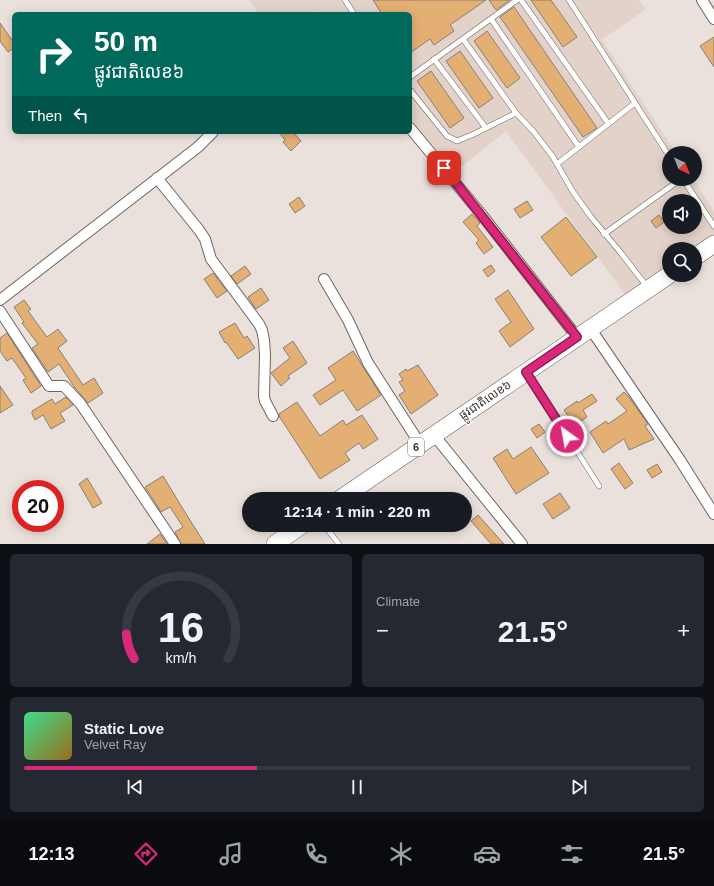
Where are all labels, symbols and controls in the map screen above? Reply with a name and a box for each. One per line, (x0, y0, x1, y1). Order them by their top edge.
text: 50 m (94, 26, 158, 57)
icon: right (28, 28, 80, 80)
text: ផ្លូវជាតិលេខ៦ (94, 62, 184, 82)
icon: left (70, 104, 92, 126)
text: Then (28, 107, 62, 124)
north arrow (662, 146, 702, 186)
map controls (662, 146, 702, 282)
pin (427, 151, 461, 185)
icon: arrive (433, 157, 455, 179)
button: sound (662, 194, 702, 234)
button: search (662, 242, 702, 282)
street label: ផ្លូវជាតិលេខ៦ (456, 377, 516, 426)
position arrow (546, 415, 588, 457)
road number: 6 (408, 438, 424, 456)
speed limit sign: 20 (12, 480, 64, 532)
text: 12:14 · 1 min · 220 m (284, 503, 430, 520)
text: Climate (376, 594, 420, 609)
text: 16 (158, 603, 204, 650)
text: 21.5° (498, 615, 568, 648)
text: − (376, 618, 389, 643)
text: + (677, 618, 690, 643)
text: km/h (166, 649, 197, 665)
text: Static Love (84, 720, 164, 737)
text: Velvet Ray (84, 737, 146, 752)
icon: previous (124, 776, 146, 798)
icon: pause (346, 776, 368, 798)
icon: next (568, 776, 590, 798)
icon: directions (132, 840, 160, 868)
icon: music (217, 840, 245, 868)
icon: phone (302, 840, 330, 868)
icon: climate (387, 840, 415, 868)
icon: car (473, 840, 501, 868)
icon: filters (558, 840, 586, 868)
text: 12:13 (29, 844, 75, 864)
text: 21.5° (643, 844, 685, 864)

